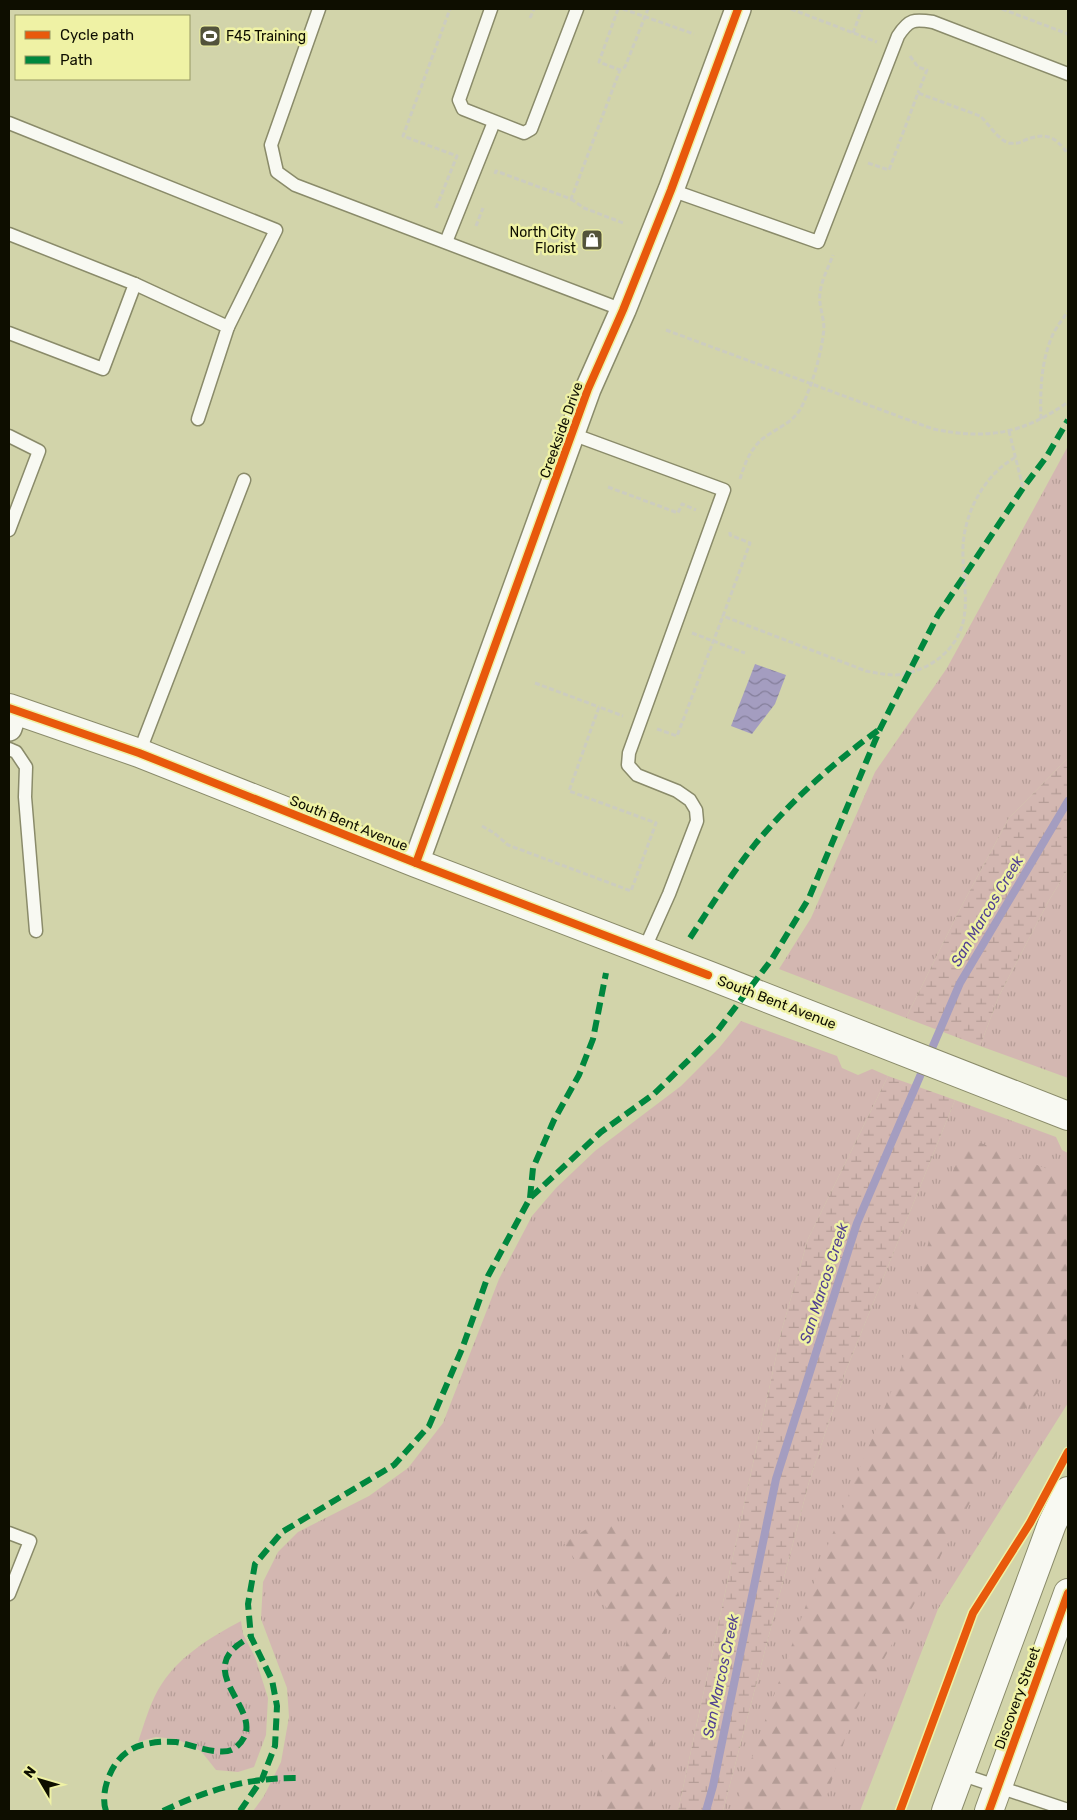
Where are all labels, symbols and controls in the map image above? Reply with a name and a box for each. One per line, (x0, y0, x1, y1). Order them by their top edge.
legend (15, 15, 190, 80)
sports icon: F45 Training (198, 24, 222, 48)
text: Cycle path (60, 26, 134, 44)
place label: F45 Training (226, 28, 306, 45)
text: Path (60, 51, 93, 69)
place label: North City Florist (510, 224, 577, 257)
shop icon: North City Florist (580, 228, 604, 252)
street label: Creekside Drive (536, 380, 587, 481)
street label: South Bent Avenue (287, 792, 410, 855)
water label: San Marcos Creek (947, 852, 1027, 969)
street label: South Bent Avenue (715, 972, 839, 1033)
water label: San Marcos Creek (796, 1220, 852, 1346)
water label: San Marcos Creek (699, 1612, 743, 1739)
street label: Discovery Street (991, 1644, 1044, 1752)
north arrow (15, 1755, 65, 1805)
text: N (20, 1763, 40, 1782)

